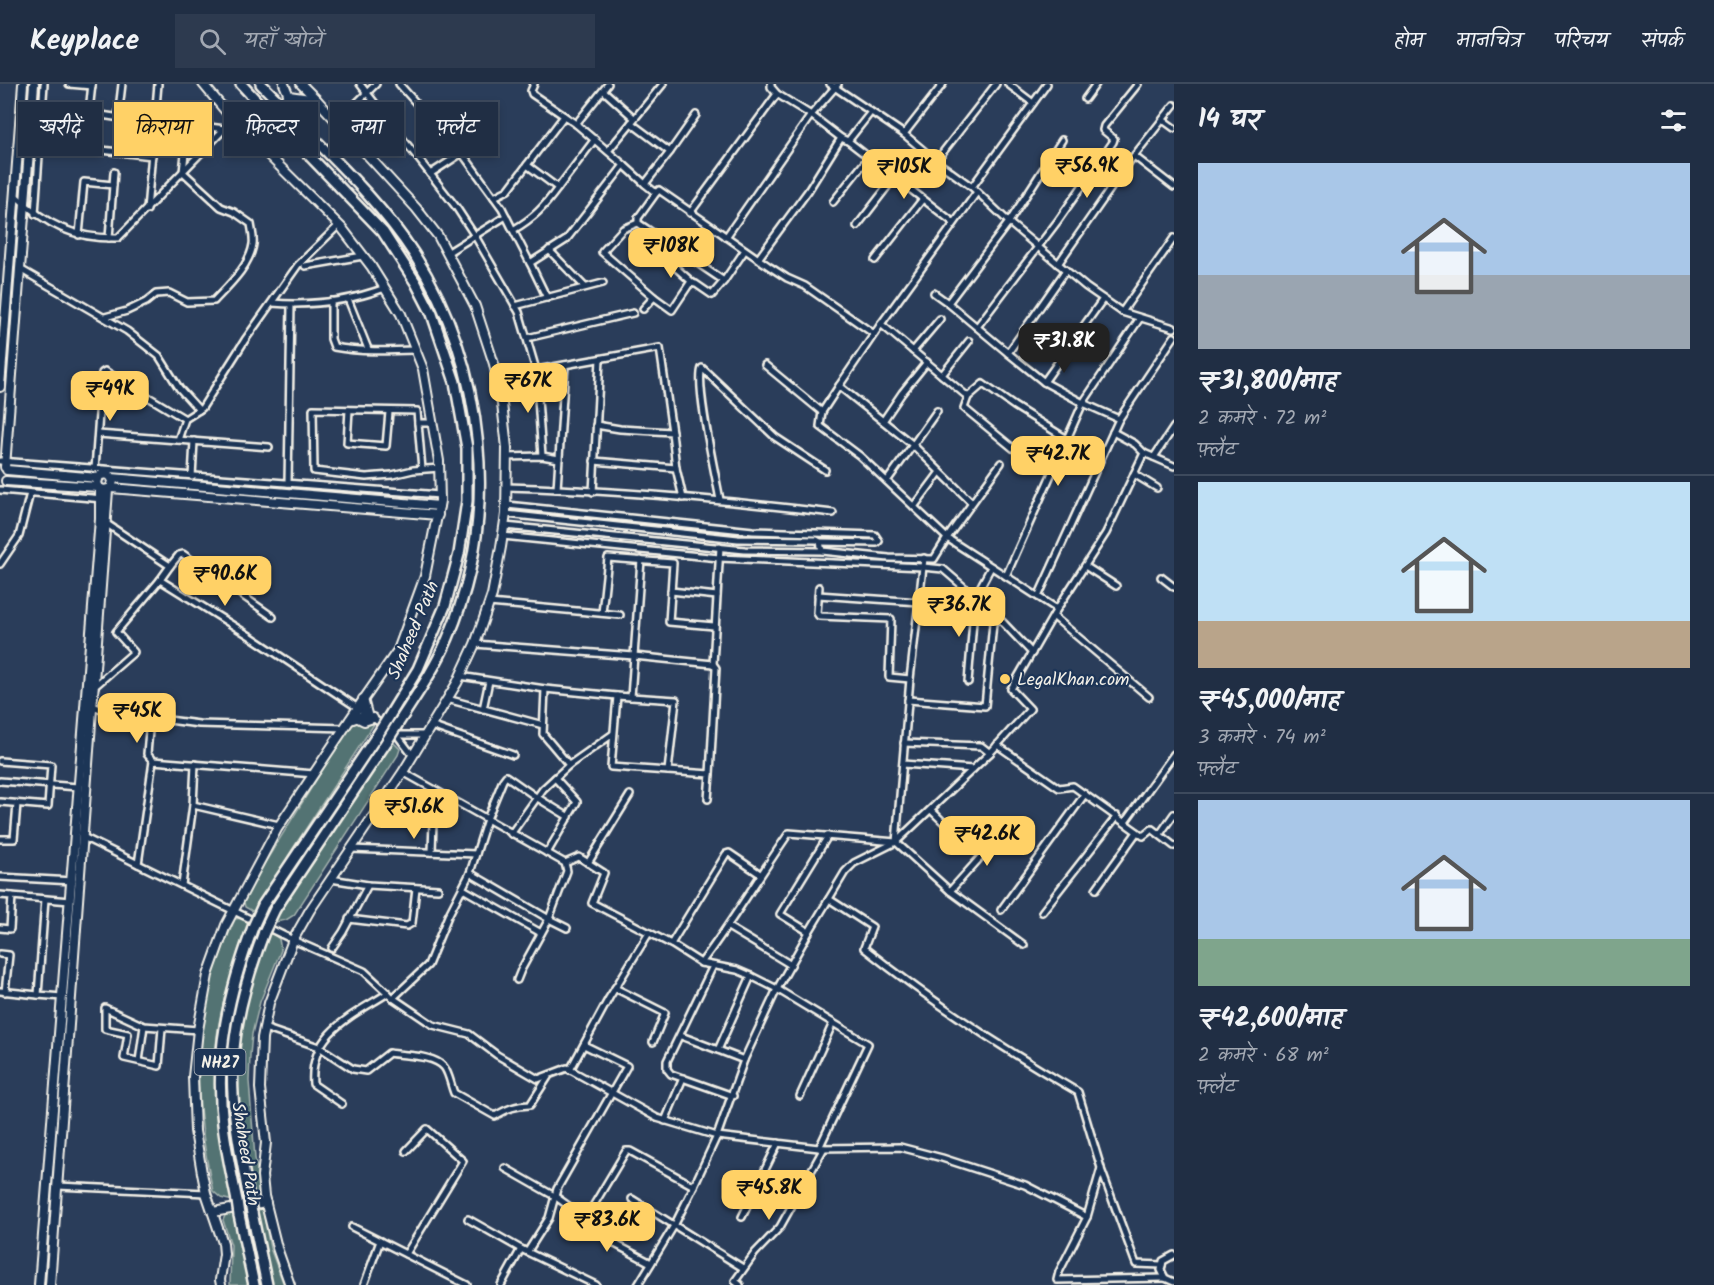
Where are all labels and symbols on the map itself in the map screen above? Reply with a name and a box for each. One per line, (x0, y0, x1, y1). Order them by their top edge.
pin: ₹56.9K (1038, 148, 1136, 199)
pin: ₹105K (862, 149, 946, 200)
pin: ₹108K (629, 228, 713, 279)
pin: ₹31.8K (1015, 323, 1113, 374)
pin: ₹67K (492, 363, 564, 414)
pin: ₹49K (74, 371, 146, 422)
pin: ₹42.7K (1009, 436, 1107, 487)
pin: ₹90.6K (176, 556, 274, 607)
street label: Shaheed Path (381, 577, 448, 684)
pin: ₹36.7K (910, 587, 1008, 638)
place label: LegalKhan.com (1017, 666, 1129, 695)
marker: LegalKhan.com (998, 672, 1012, 686)
pin: ₹45K (101, 693, 173, 744)
pin: ₹51.6K (365, 789, 463, 840)
pin: ₹42.6K (938, 816, 1036, 867)
road number: NH27 (194, 1049, 246, 1075)
street label: Shaheed Path (222, 1100, 267, 1208)
pin: ₹45.8K (720, 1170, 818, 1221)
pin: ₹83.6K (558, 1202, 656, 1253)

